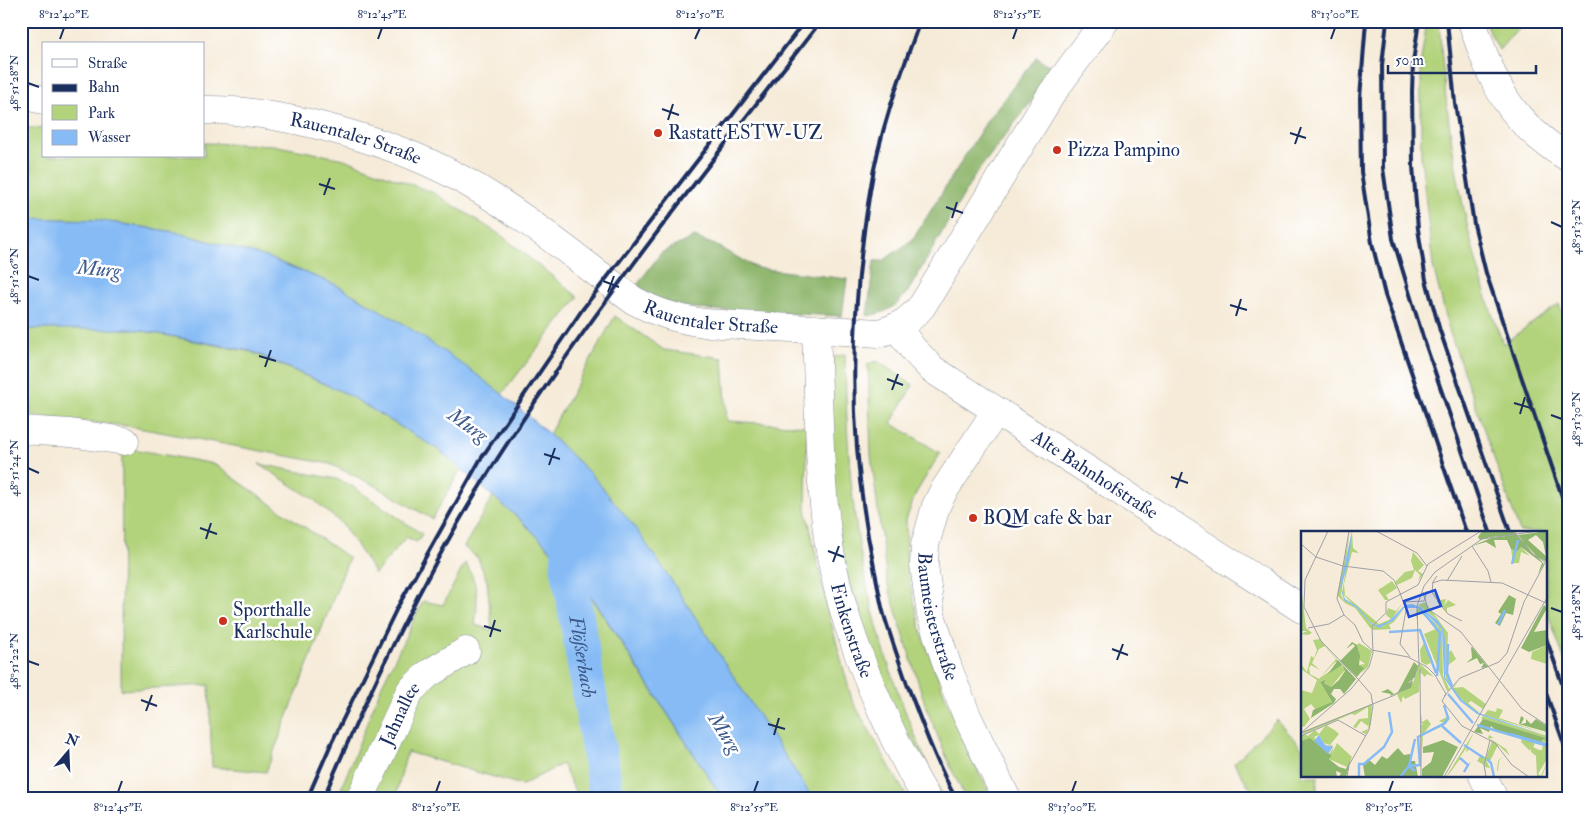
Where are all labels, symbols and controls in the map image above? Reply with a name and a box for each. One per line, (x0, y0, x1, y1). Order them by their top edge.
text: 8°12'40"E (39, 7, 89, 22)
text: 8°12'45"E (358, 7, 407, 22)
text: 8°12'50"E (676, 7, 725, 22)
text: 8°12'55"E (993, 7, 1041, 22)
text: 8°13'00"E (1311, 7, 1359, 22)
legend (42, 42, 205, 158)
scale bar (1388, 42, 1535, 74)
text: 50 m (1395, 51, 1424, 70)
text: 48°51'28"N (7, 54, 22, 111)
text: Straße (88, 54, 127, 73)
text: Bahn (88, 78, 120, 97)
text: Park (88, 104, 115, 123)
street label: Rauentaler Straße (288, 107, 425, 170)
place label: Rastatt ESTW-UZ (668, 121, 822, 145)
marker: Rastatt ESTW-UZ (652, 127, 664, 139)
text: Wasser (87, 128, 131, 147)
place label: Pizza Pampino (1067, 138, 1180, 163)
marker: Pizza Pampino (1051, 144, 1063, 156)
text: 48°51'32"N (1569, 199, 1584, 255)
text: 48°51'26"N (7, 247, 22, 305)
water label: Murg (75, 255, 123, 283)
street label: Rauentaler Straße (640, 295, 779, 339)
text: 48°51'30"N (1569, 391, 1584, 447)
water label: Murg (442, 402, 494, 449)
street label: Alte Bahnhofstraße (1026, 424, 1163, 525)
text: 48°51'24"N (7, 439, 22, 497)
place label: BQM cafe & bar (983, 506, 1111, 530)
marker: BQM cafe & bar (967, 512, 979, 524)
inset map (1301, 531, 1548, 778)
street label: Baumeisterstraße (912, 552, 964, 684)
street label: Finkenstraße (825, 580, 879, 682)
text: 48°51'28"N (1569, 583, 1584, 640)
place label: Sporthalle Karlschule (233, 598, 313, 644)
water label: Flößerbach (564, 613, 602, 700)
marker: Sporthalle Karlschule (217, 615, 229, 627)
text: 48°51'22"N (7, 632, 22, 690)
street label: Jahnallee (374, 676, 425, 751)
water label: Murg (702, 707, 748, 759)
north arrow (42, 728, 92, 778)
text: N (62, 730, 81, 750)
text: 8°12'45"E (94, 800, 143, 815)
text: 8°12'50"E (412, 800, 461, 815)
text: 8°12'55"E (730, 800, 778, 815)
text: 8°13'00"E (1048, 800, 1096, 815)
text: 8°13'05"E (1365, 800, 1413, 815)

